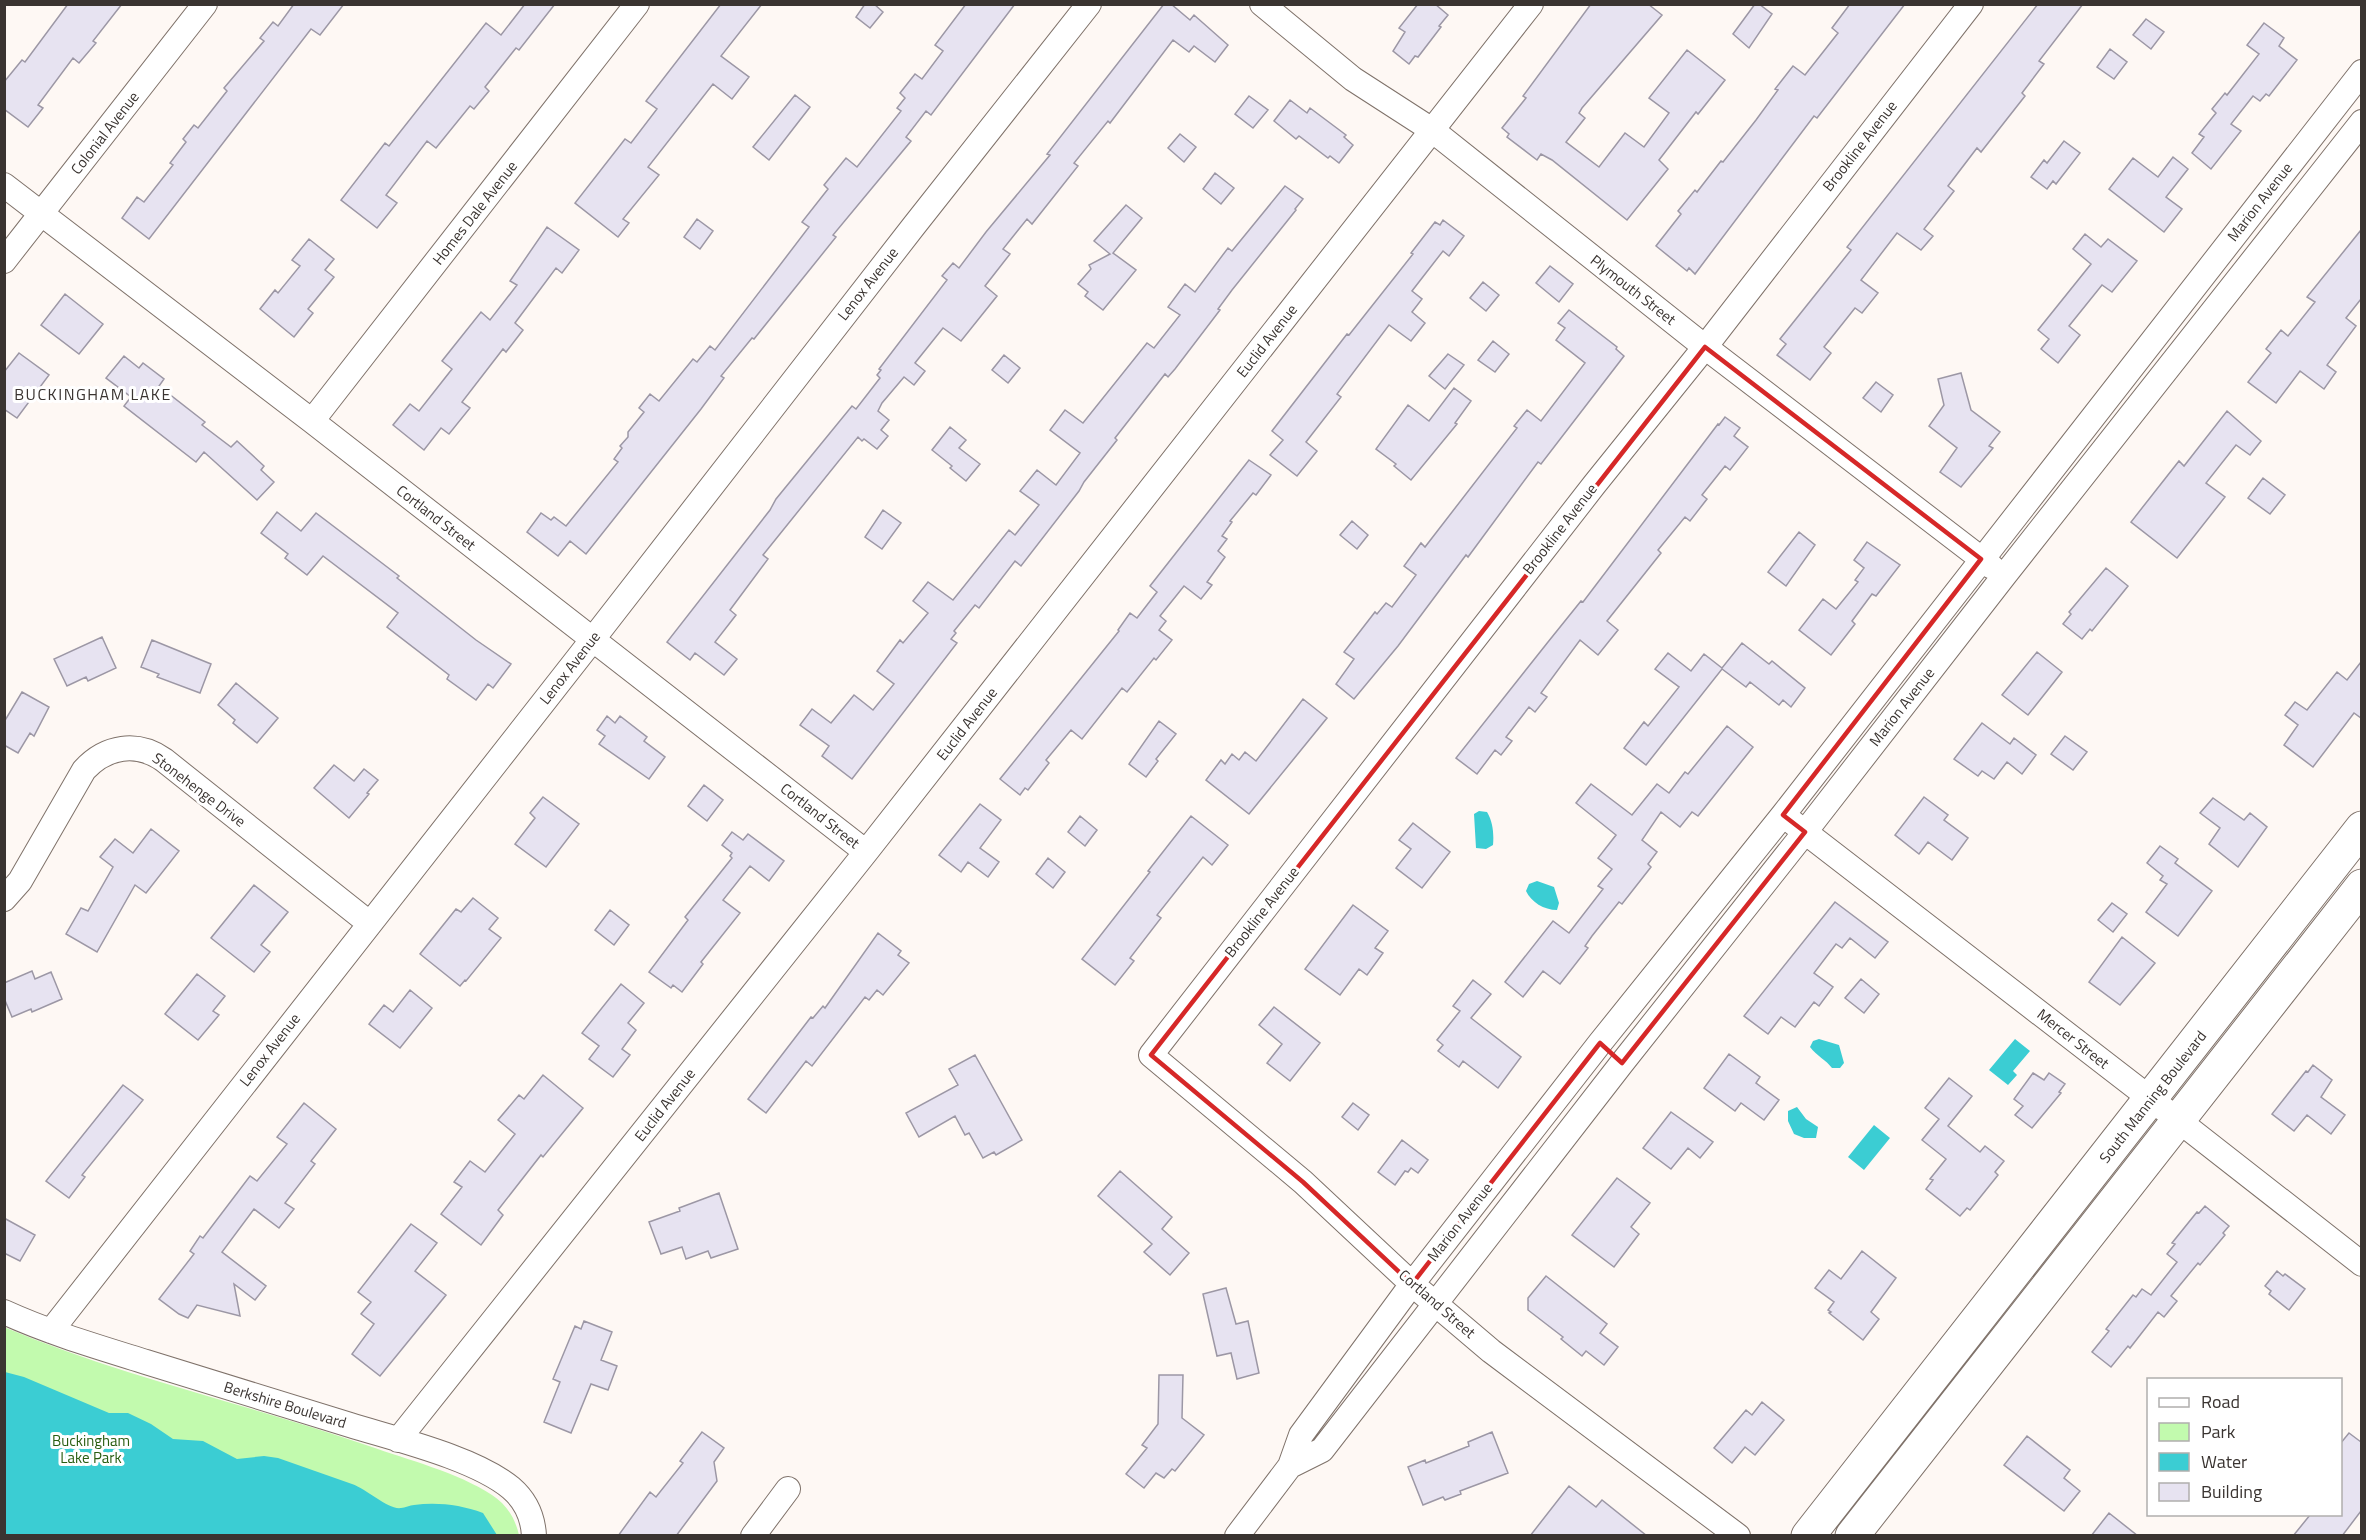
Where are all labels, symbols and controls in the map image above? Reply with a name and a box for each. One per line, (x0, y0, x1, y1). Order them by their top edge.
street label: Colonial Avenue (65, 86, 144, 179)
street label: Brookline Avenue (1817, 95, 1903, 196)
street label: Homes Dale Avenue (427, 156, 523, 270)
street label: Marion Avenue (2221, 157, 2298, 246)
street label: Lenox Avenue (832, 242, 904, 325)
street label: Plymouth Street (1586, 249, 1682, 331)
street label: Euclid Avenue (1231, 299, 1303, 382)
district label: BUCKINGHAM LAKE (14, 382, 172, 406)
street label: Brookline Avenue (1517, 478, 1603, 579)
street label: Cortland Street (392, 479, 482, 556)
street label: Lenox Avenue (534, 626, 606, 709)
street label: Marion Avenue (1863, 662, 1940, 751)
street label: Euclid Avenue (931, 682, 1003, 765)
street label: Stonehenge Drive (148, 747, 251, 832)
street label: Cortland Street (776, 777, 866, 854)
street label: Brookline Avenue (1219, 861, 1305, 962)
street label: Mercer Street (2032, 1003, 2115, 1075)
street label: Lenox Avenue (234, 1008, 306, 1091)
street label: South Manning Boulevard (2093, 1025, 2212, 1168)
street label: Euclid Avenue (629, 1063, 701, 1146)
street label: Marion Avenue (1421, 1177, 1498, 1266)
street label: Cortland Street (1394, 1264, 1481, 1344)
street label: Berkshire Boulevard (221, 1375, 349, 1434)
legend (2147, 1378, 2342, 1516)
text: Road (2201, 1388, 2240, 1415)
text: Park (2201, 1418, 2236, 1445)
park label: Buckingham Lake Park (52, 1429, 130, 1469)
text: Water (2201, 1448, 2247, 1475)
text: Building (2201, 1478, 2262, 1505)

